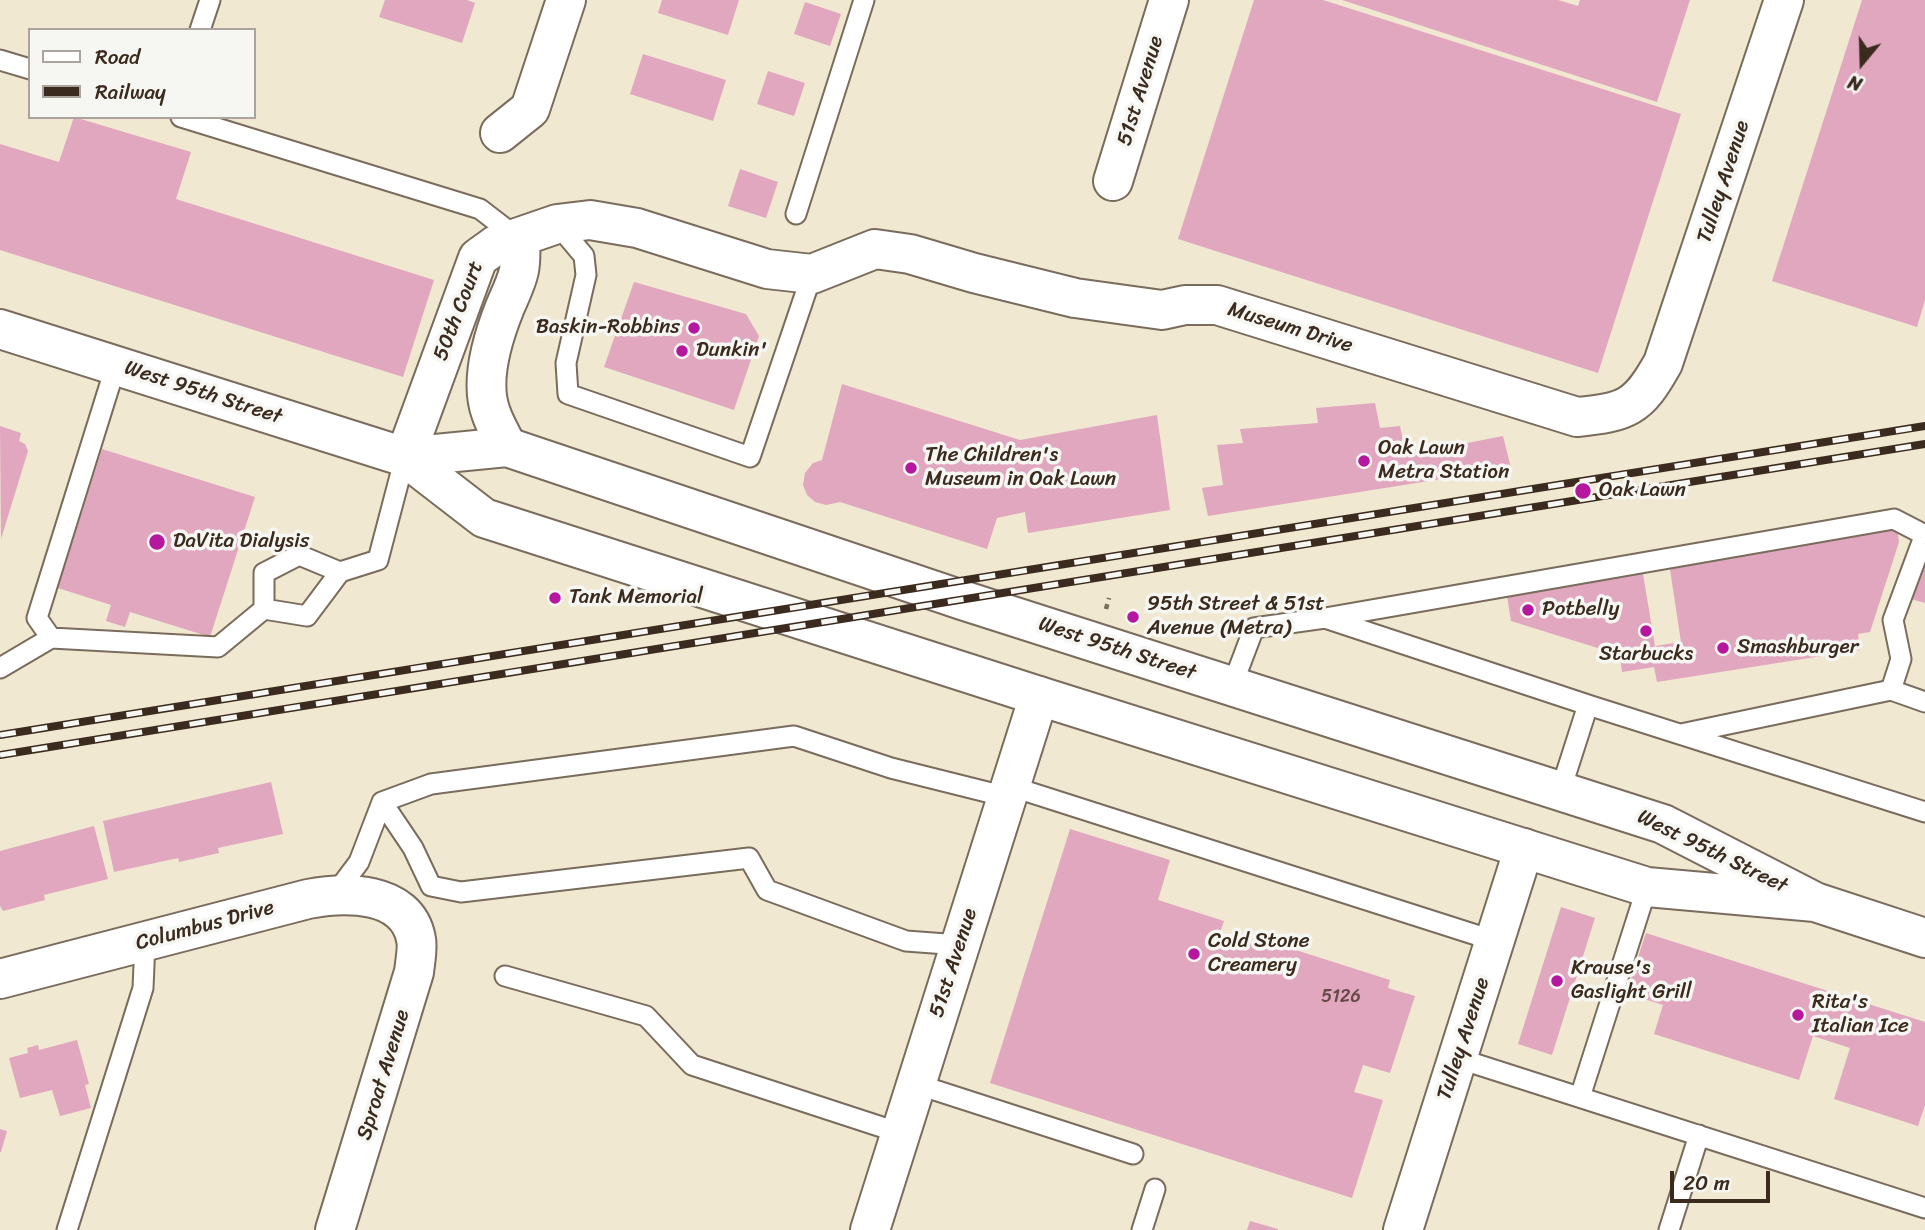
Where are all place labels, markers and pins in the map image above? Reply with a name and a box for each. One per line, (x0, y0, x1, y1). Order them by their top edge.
place label: Baskin-Robbins (536, 315, 680, 341)
marker: Baskin-Robbins (686, 320, 702, 336)
place label: Dunkin' (696, 338, 767, 364)
marker: Dunkin' (674, 343, 690, 359)
place label: Oak Lawn Metra Station (1378, 436, 1509, 486)
place label: The Children's Museum in Oak Lawn (925, 443, 1116, 493)
marker: Oak Lawn Metra Station (1356, 453, 1372, 469)
marker: The Children's Museum in Oak Lawn (903, 460, 919, 476)
place label: Oak Lawn (1599, 478, 1686, 504)
marker: Oak Lawn (1573, 481, 1593, 501)
place label: DaVita Dialysis (173, 529, 309, 555)
marker: DaVita Dialysis (147, 532, 167, 552)
place label: Tank Memorial (569, 585, 703, 611)
marker: Tank Memorial (547, 590, 563, 606)
place label: 95th Street & 51st Avenue (Metra) (1147, 592, 1324, 642)
place label: Potbelly (1542, 597, 1619, 623)
marker: Potbelly (1520, 602, 1536, 618)
marker: 95th Street & 51st Avenue (Metra) (1125, 609, 1141, 625)
marker: Starbucks (1638, 623, 1654, 639)
place label: Smashburger (1737, 635, 1858, 661)
marker: Smashburger (1715, 640, 1731, 656)
place label: Starbucks (1599, 642, 1693, 668)
place label: Cold Stone Creamery (1208, 929, 1309, 979)
marker: Cold Stone Creamery (1186, 946, 1202, 962)
place label: Krause's Gaslight Grill (1571, 956, 1692, 1006)
marker: Krause's Gaslight Grill (1549, 973, 1565, 989)
place label: Rita's Italian Ice (1812, 990, 1909, 1040)
marker: Rita's Italian Ice (1790, 1007, 1806, 1023)

